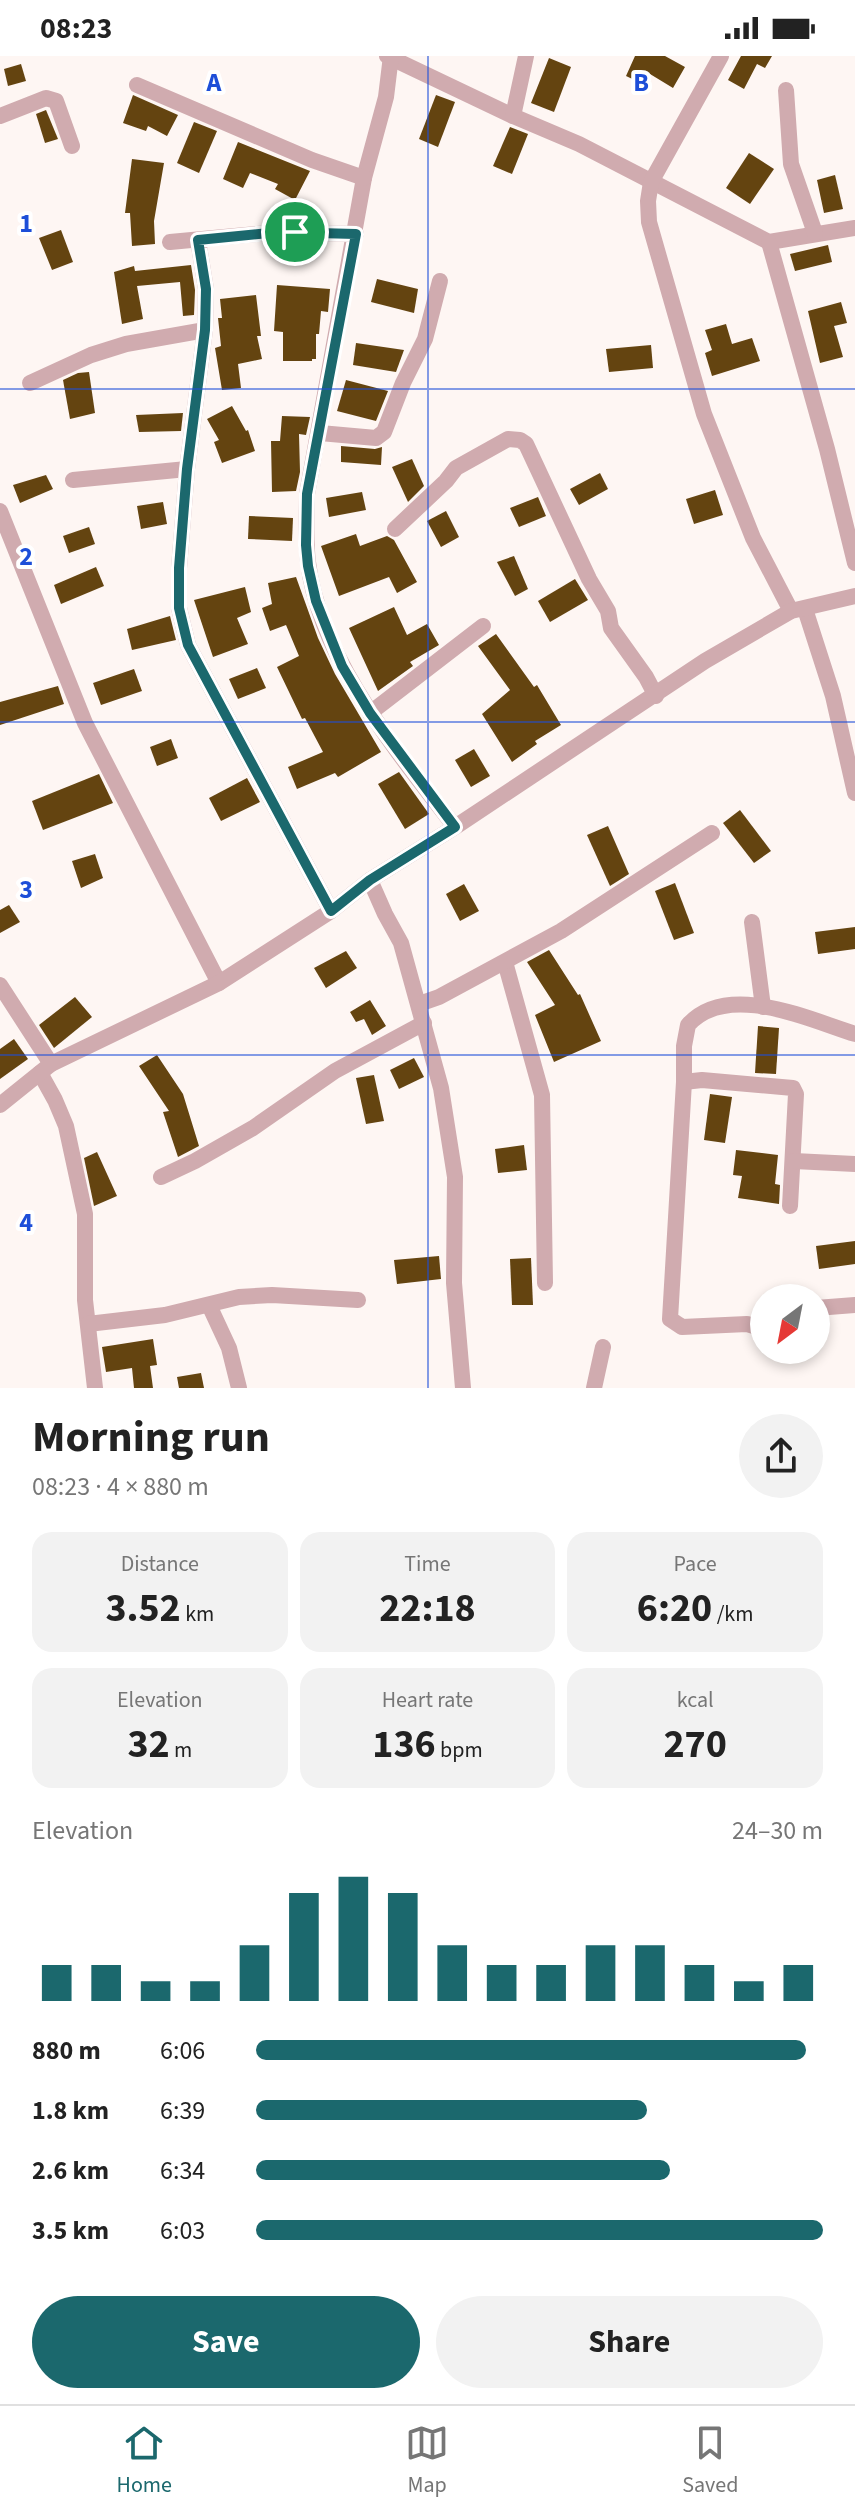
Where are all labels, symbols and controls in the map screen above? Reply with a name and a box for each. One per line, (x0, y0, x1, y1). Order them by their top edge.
text: 08:23 (40, 7, 112, 50)
text: A (206, 64, 223, 101)
text: B (633, 64, 649, 101)
pin (261, 198, 329, 266)
text: 1 (19, 205, 33, 242)
icon: arrive (273, 210, 317, 254)
text: 2 (19, 538, 33, 575)
text: 3 (19, 871, 33, 908)
text: 4 (19, 1204, 33, 1241)
north arrow (750, 1284, 830, 1364)
map controls (750, 1284, 830, 1364)
text: Morning run (32, 1406, 270, 1469)
button: share (739, 1414, 823, 1498)
text: 08:23 · 4 × 880 m (32, 1468, 209, 1505)
text: Distance (121, 1548, 199, 1580)
text: Time (404, 1548, 451, 1580)
text: Pace (674, 1548, 717, 1580)
text: 3.52 (105, 1580, 181, 1637)
text: 22:18 (379, 1580, 476, 1637)
text: 6:20 (637, 1580, 712, 1637)
text: km (181, 1598, 214, 1630)
text: /km (712, 1598, 753, 1630)
text: Elevation (117, 1684, 203, 1716)
text: Heart rate (382, 1684, 473, 1716)
text: kcal (677, 1684, 714, 1716)
text: 32 (127, 1716, 170, 1773)
text: 136 (372, 1716, 436, 1773)
text: 270 (663, 1716, 727, 1773)
text: m (170, 1734, 192, 1766)
text: bpm (436, 1734, 483, 1766)
text: Elevation (32, 1812, 133, 1849)
text: 24–30 m (732, 1812, 823, 1849)
text: 880 m (32, 2032, 101, 2069)
text: 6:06 (160, 2032, 205, 2069)
text: 1.8 km (32, 2092, 109, 2129)
text: 6:39 (160, 2092, 205, 2129)
text: 2.6 km (32, 2152, 109, 2189)
text: 6:34 (160, 2152, 205, 2189)
text: 3.5 km (32, 2212, 109, 2249)
text: 6:03 (160, 2212, 205, 2249)
button: Save (32, 2296, 420, 2388)
button: Share (436, 2296, 823, 2388)
tab: Home (117, 2421, 172, 2501)
tab: Map (405, 2421, 449, 2501)
tab: Saved (682, 2421, 738, 2501)

